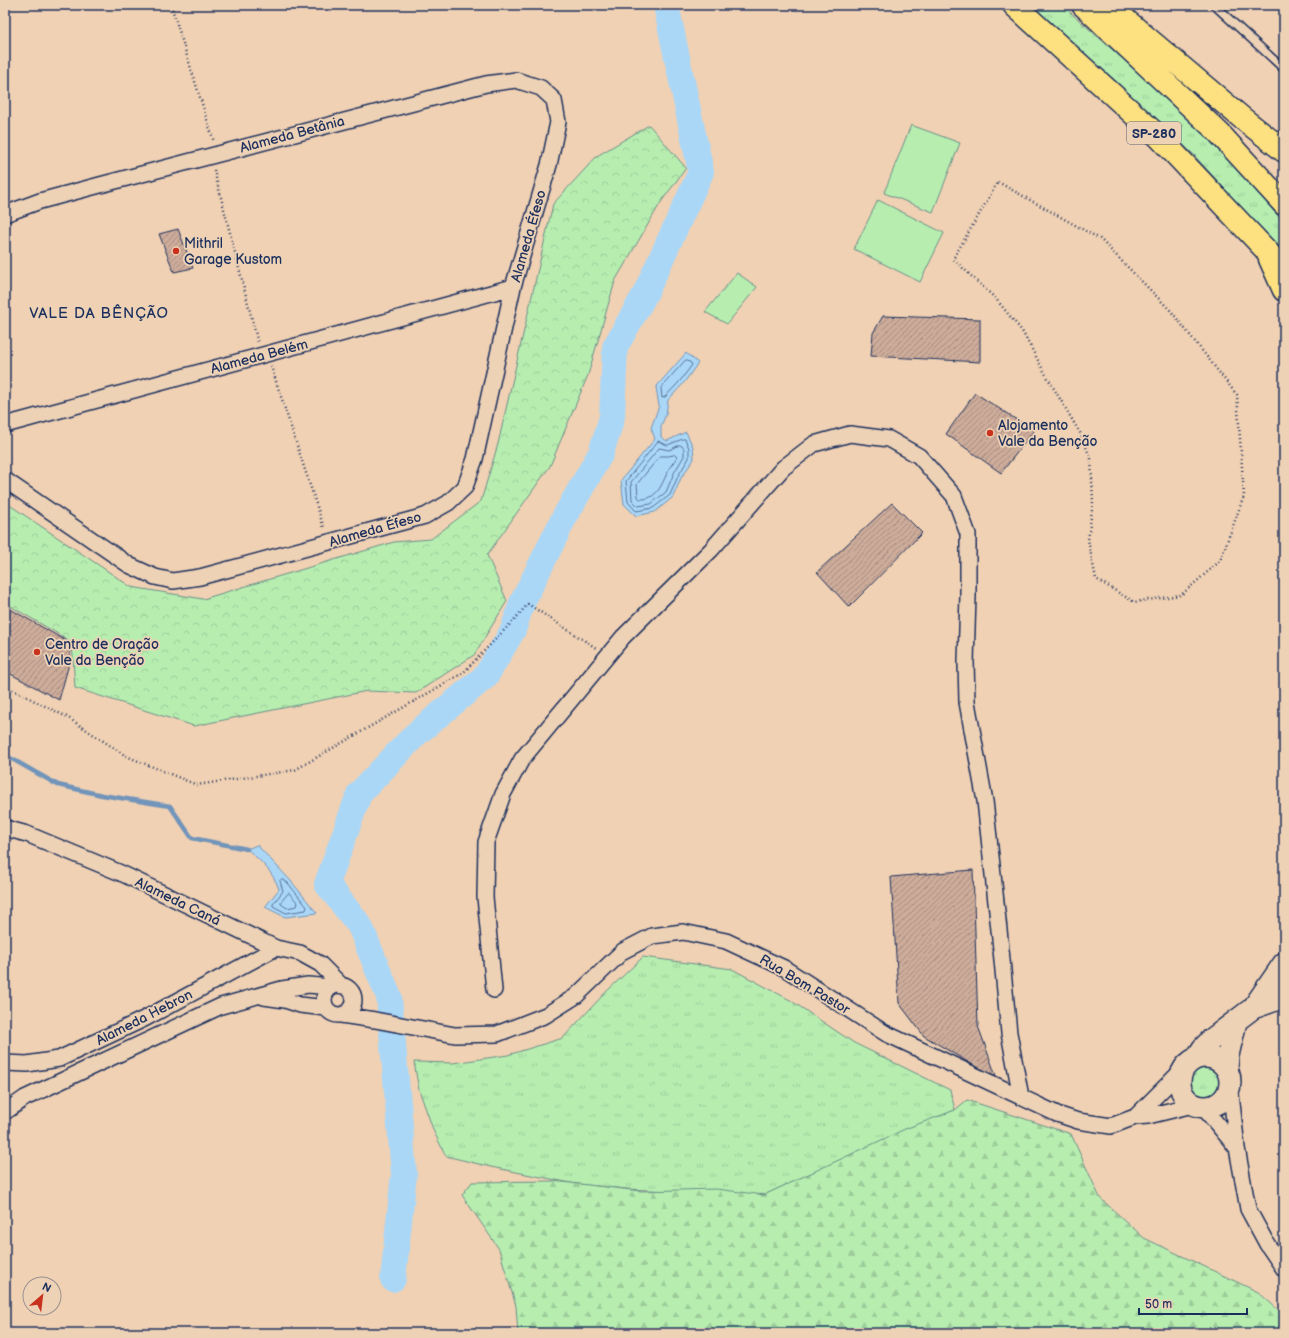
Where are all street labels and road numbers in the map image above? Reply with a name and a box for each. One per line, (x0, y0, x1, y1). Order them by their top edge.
street label: Alameda Betânia (238, 112, 347, 157)
road number: SP-280 (1127, 122, 1181, 144)
street label: Alameda Éfeso (506, 188, 550, 284)
street label: Alameda Belém (209, 335, 310, 378)
street label: Alameda Éfeso (327, 507, 423, 551)
street label: Alameda Caná (132, 873, 223, 929)
street label: Rua Bom Pastor (757, 951, 854, 1019)
street label: Alameda Hebron (93, 986, 195, 1049)

